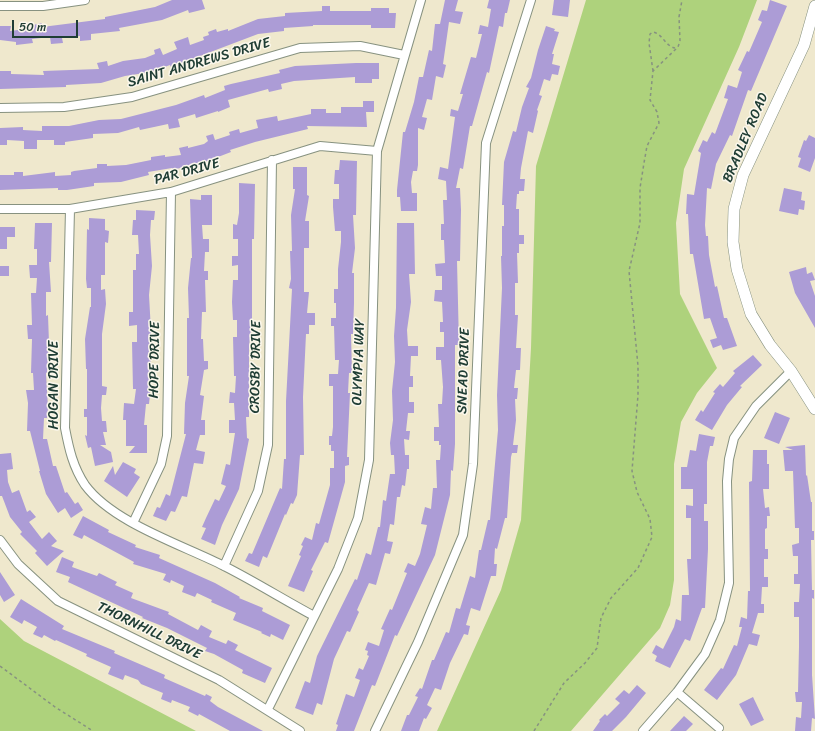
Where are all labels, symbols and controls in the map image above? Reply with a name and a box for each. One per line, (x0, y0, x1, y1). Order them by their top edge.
scale bar (14, 12, 80, 38)
text: 50 m (19, 16, 46, 38)
street label: SAINT ANDREWS DRIVE (126, 35, 272, 91)
street label: BRADLEY ROAD (720, 91, 772, 185)
street label: PAR DRIVE (152, 155, 222, 189)
street label: OLYMPIA WAY (349, 318, 369, 406)
street label: HOPE DRIVE (146, 321, 164, 399)
street label: CROSBY DRIVE (247, 321, 265, 413)
street label: SNEAD DRIVE (454, 328, 474, 414)
street label: HOGAN DRIVE (46, 341, 62, 429)
street label: THORNHILL DRIVE (94, 598, 204, 664)

